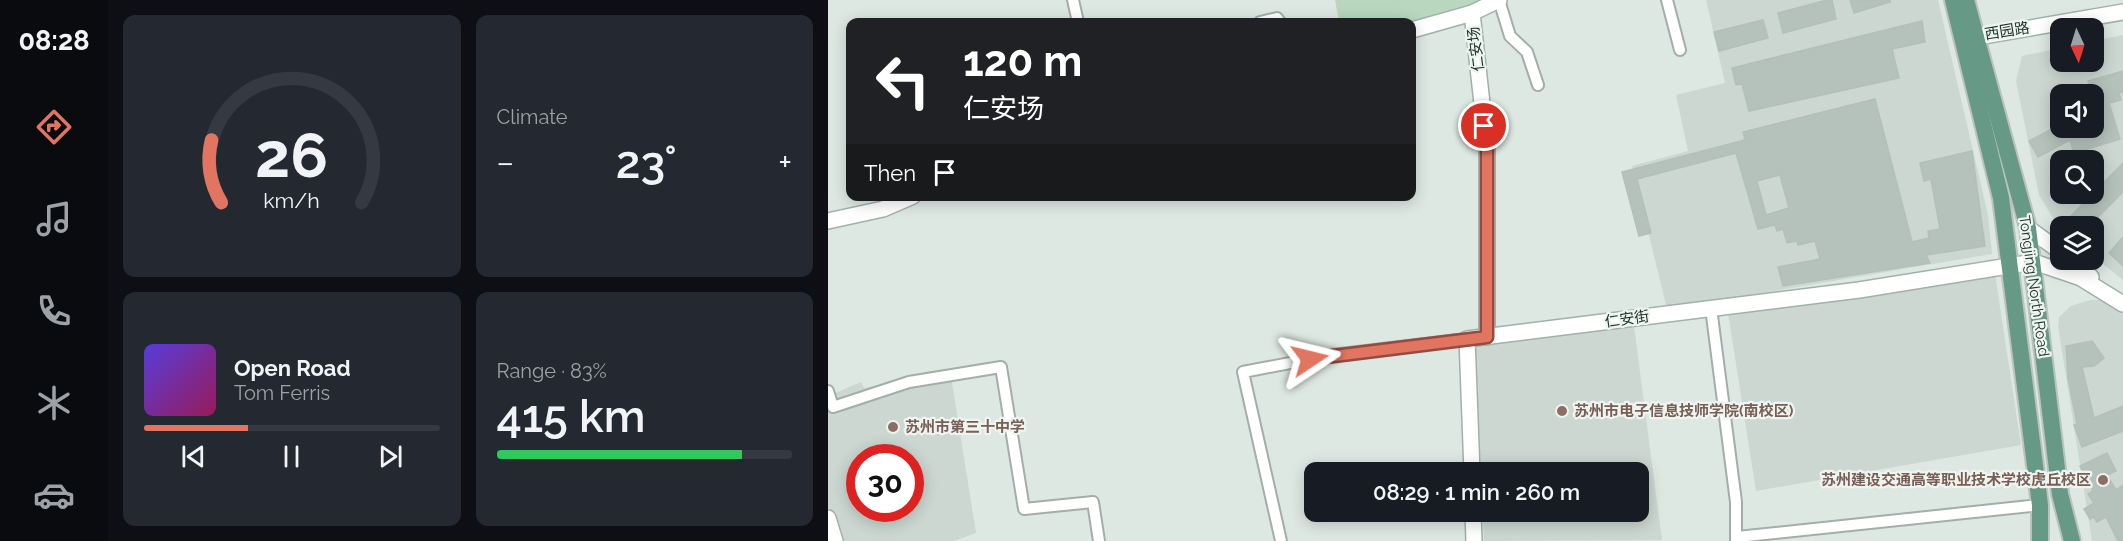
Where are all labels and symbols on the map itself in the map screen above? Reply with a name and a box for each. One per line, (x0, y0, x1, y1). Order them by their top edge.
north arrow (2050, 18, 2104, 72)
street label: 西园路 (1983, 19, 2031, 43)
street label: 仁安场 (1464, 26, 1488, 72)
pin (1458, 100, 1509, 151)
street label: Tongjing North Road (2015, 214, 2053, 358)
street label: 仁安街 (1603, 307, 1651, 331)
position arrow (1278, 327, 1342, 391)
place label: 苏州市电子信息技师学院(南校区) (1574, 402, 1794, 420)
marker: 苏州市电子信息技师学院(南校区) (1555, 404, 1569, 418)
place label: 苏州市第三十中学 (905, 418, 1025, 436)
marker: 苏州市第三十中学 (886, 420, 900, 434)
speed limit sign: 30 (846, 444, 924, 522)
place label: 苏州建设交通高等职业技术学校虎丘校区 (1821, 471, 2091, 489)
marker: 苏州建设交通高等职业技术学校虎丘校区 (2096, 473, 2110, 487)

